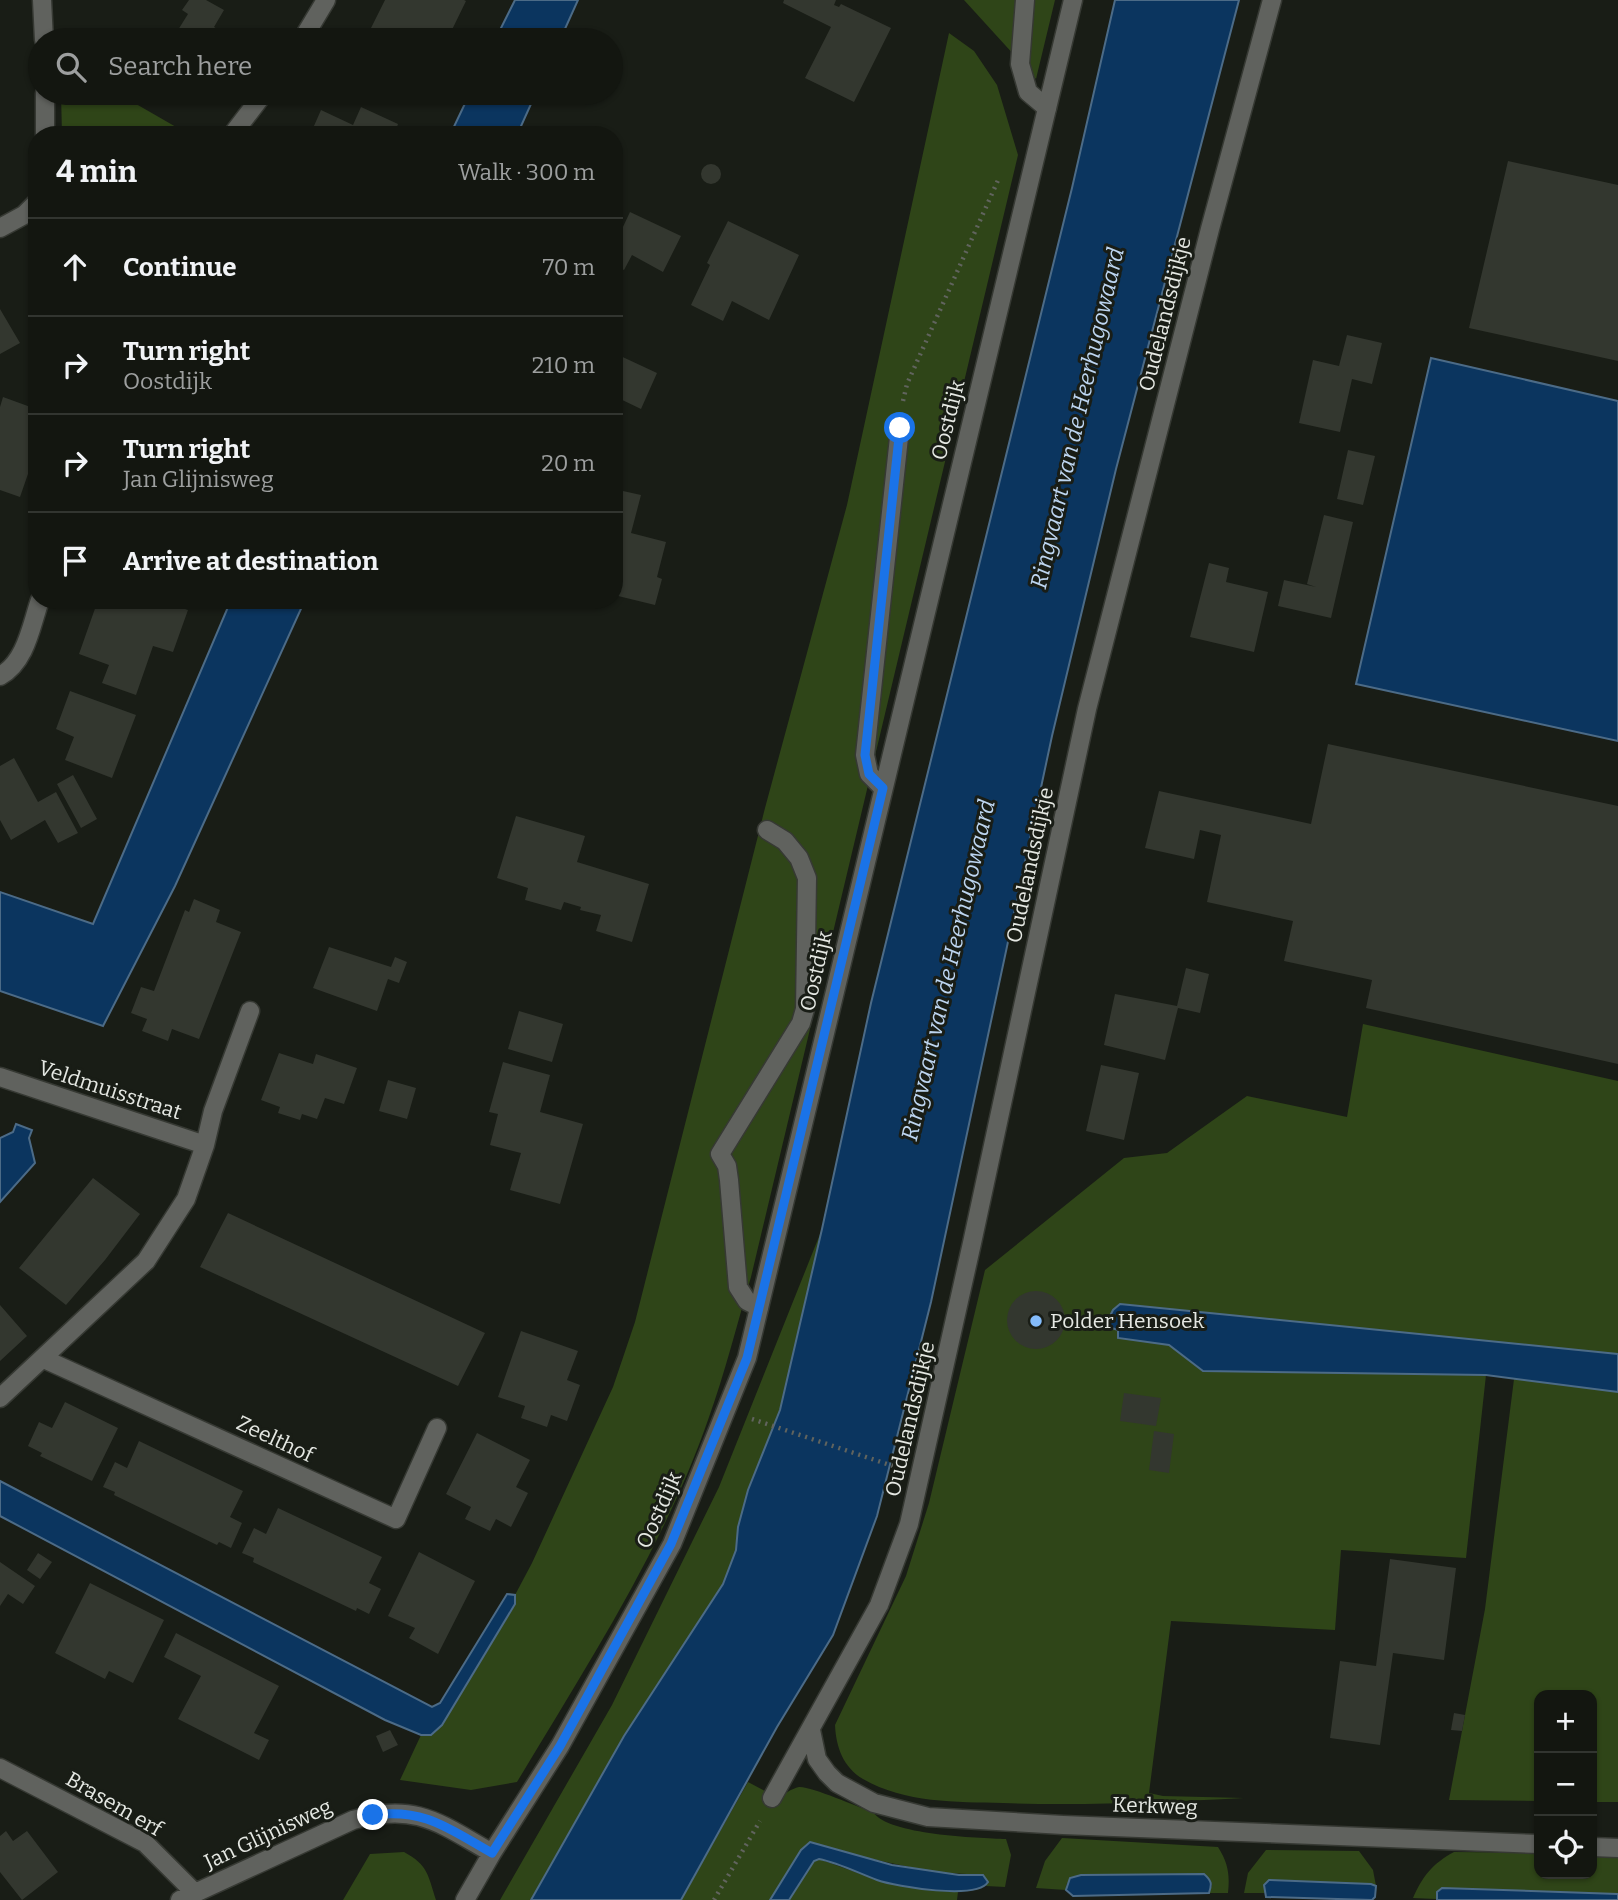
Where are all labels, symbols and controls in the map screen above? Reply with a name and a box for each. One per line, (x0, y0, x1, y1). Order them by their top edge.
search box (28, 28, 623, 105)
icon: search (52, 48, 90, 86)
text: Search here (108, 51, 252, 82)
text: 4 min (56, 154, 137, 190)
text: Walk · 300 m (458, 158, 595, 186)
street label: Oudelandsdijkje (1133, 234, 1197, 394)
water label: Ringvaart van de Heerhugowaard (1024, 245, 1130, 591)
icon: ahead (56, 248, 94, 286)
text: Continue (123, 252, 237, 283)
text: 70 m (543, 253, 595, 281)
text: Turn right (123, 336, 250, 367)
icon: right (56, 346, 94, 384)
text: 210 m (532, 351, 595, 379)
text: Oostdijk (123, 367, 212, 395)
street label: Oostdijk (926, 377, 970, 463)
route start (884, 412, 915, 443)
text: Turn right (123, 434, 250, 465)
icon: right (56, 444, 94, 482)
text: 20 m (541, 449, 595, 477)
text: Jan Glijnisweg (123, 465, 274, 493)
icon: arrive (56, 542, 94, 580)
text: Arrive at destination (123, 546, 378, 577)
street label: Oudelandsdijkje (1001, 785, 1059, 945)
water label: Ringvaart van de Heerhugowaard (895, 797, 1001, 1143)
street label: Oostdijk (794, 928, 838, 1014)
street label: Veldmuisstraat (35, 1055, 185, 1126)
place label: Polder Hensoek (1050, 1308, 1204, 1334)
marker: Polder Hensoek (1028, 1313, 1044, 1329)
street label: Oudelandsdijkje (880, 1339, 940, 1499)
street label: Zeelthof (233, 1410, 319, 1469)
street label: Oostdijk (631, 1467, 687, 1552)
map controls (1534, 1690, 1597, 1879)
button: + (1534, 1690, 1597, 1753)
button: − (1534, 1753, 1597, 1816)
street label: Brasem erf (61, 1766, 168, 1843)
street label: Kerkweg (1112, 1792, 1198, 1820)
street label: Jan Glijnisweg (199, 1793, 336, 1875)
route end (357, 1799, 388, 1830)
button: locate (1534, 1816, 1597, 1879)

